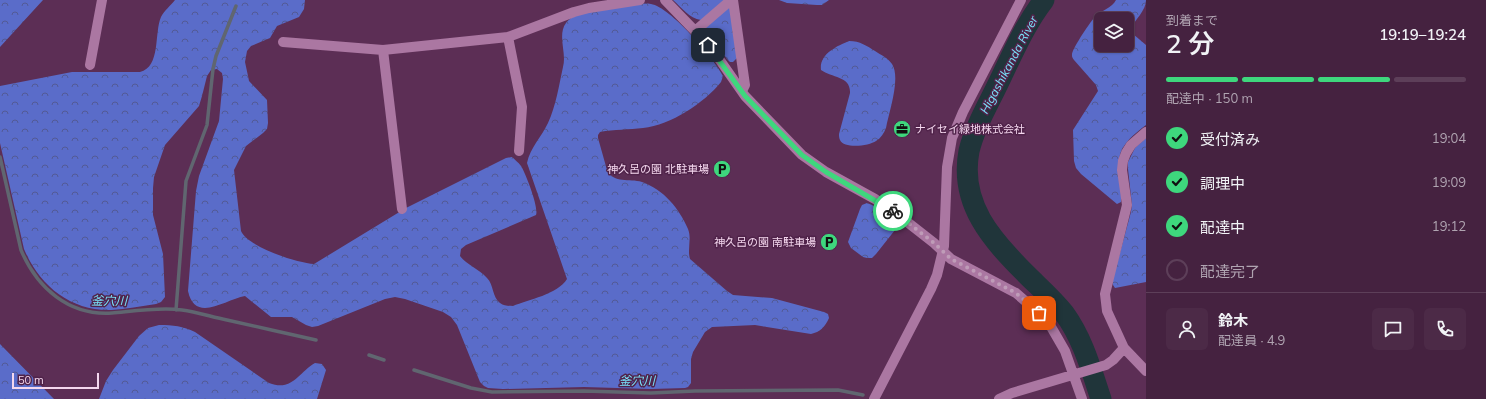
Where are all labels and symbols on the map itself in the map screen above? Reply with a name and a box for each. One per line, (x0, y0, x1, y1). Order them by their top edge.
water label: Higashikanda River (976, 13, 1041, 116)
pin (691, 28, 725, 62)
office icon: ナイセイ緑地株式会社 (892, 119, 912, 139)
place label: ナイセイ緑地株式会社 (915, 122, 1025, 136)
parking icon: 神久呂の園 北駐車場 (712, 159, 732, 179)
place label: 神久呂の園 北駐車場 (607, 162, 709, 176)
courier (873, 191, 913, 231)
parking icon: 神久呂の園 南駐車場 (819, 232, 839, 252)
place label: 神久呂の園 南駐車場 (714, 235, 816, 249)
water label: 釜穴川 (91, 293, 129, 308)
pin (1022, 296, 1056, 330)
scale bar (12, 371, 99, 390)
water label: 釜穴川 (619, 373, 657, 388)

